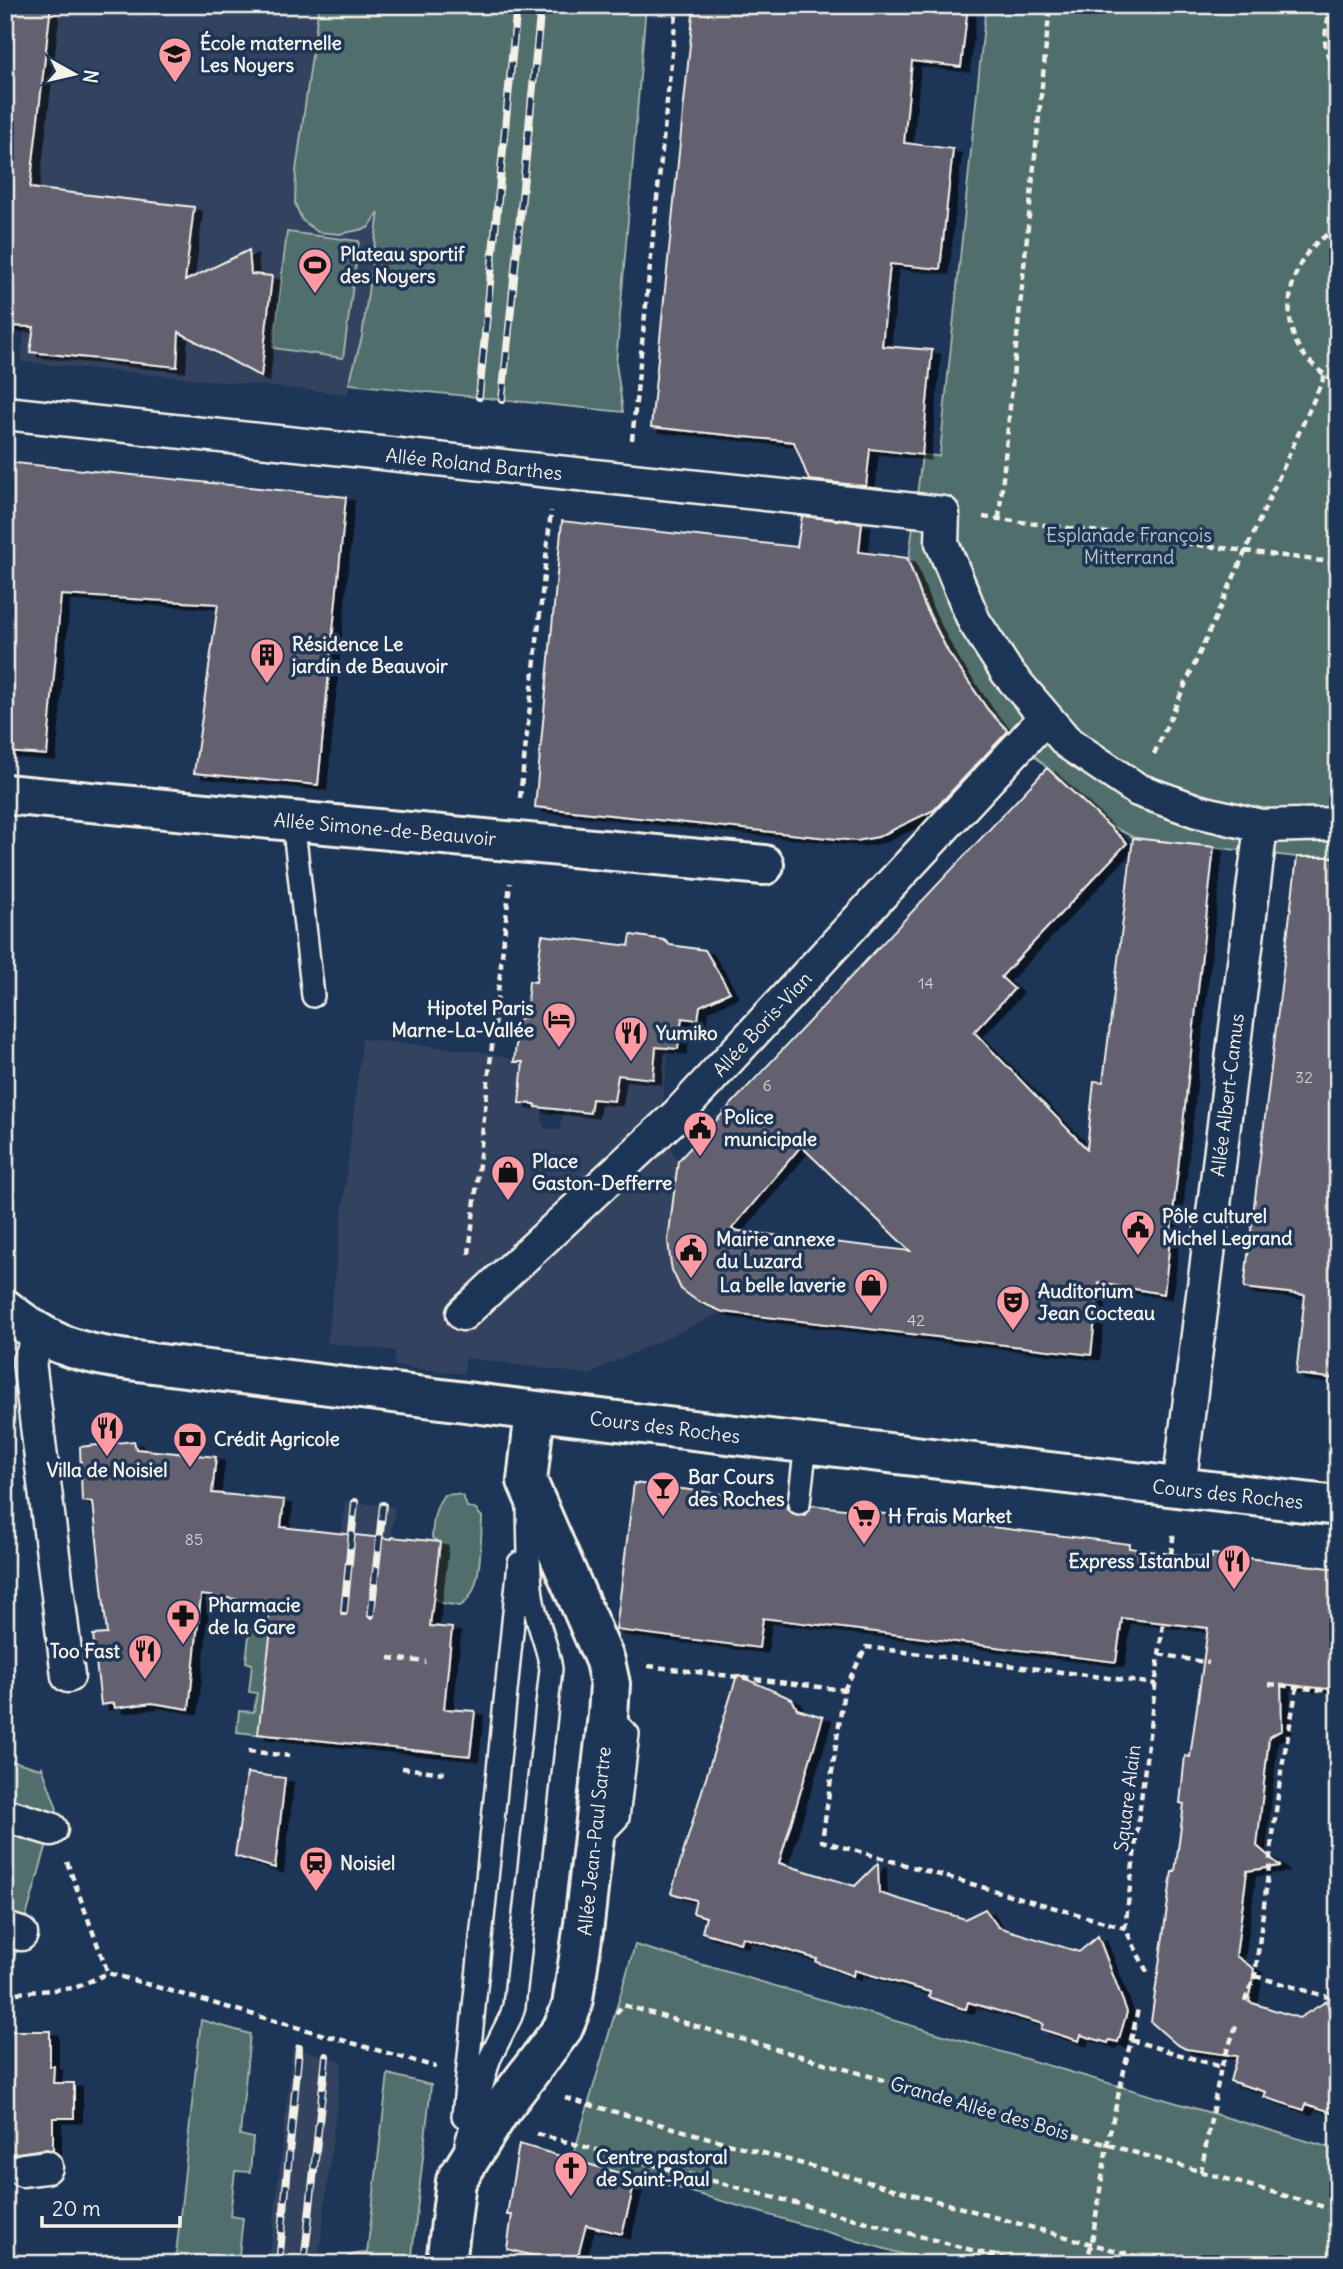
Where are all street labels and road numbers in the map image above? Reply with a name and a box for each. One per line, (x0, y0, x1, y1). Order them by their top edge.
street label: Allée Roland Barthes (385, 443, 563, 485)
street label: Allée Simone-de-Beauvoir (273, 807, 497, 851)
street label: Allée Boris-Vian (707, 967, 817, 1081)
street label: Allée Albert-Camus (1205, 1012, 1249, 1178)
street label: Cours des Roches (588, 1406, 742, 1448)
street label: Cours des Roches (1151, 1474, 1305, 1514)
street label: Square Alain (1109, 1743, 1145, 1853)
street label: Allée Jean-Paul Sartre (572, 1745, 616, 1937)
street label: Grande Allée des Bois (888, 2071, 1072, 2145)

